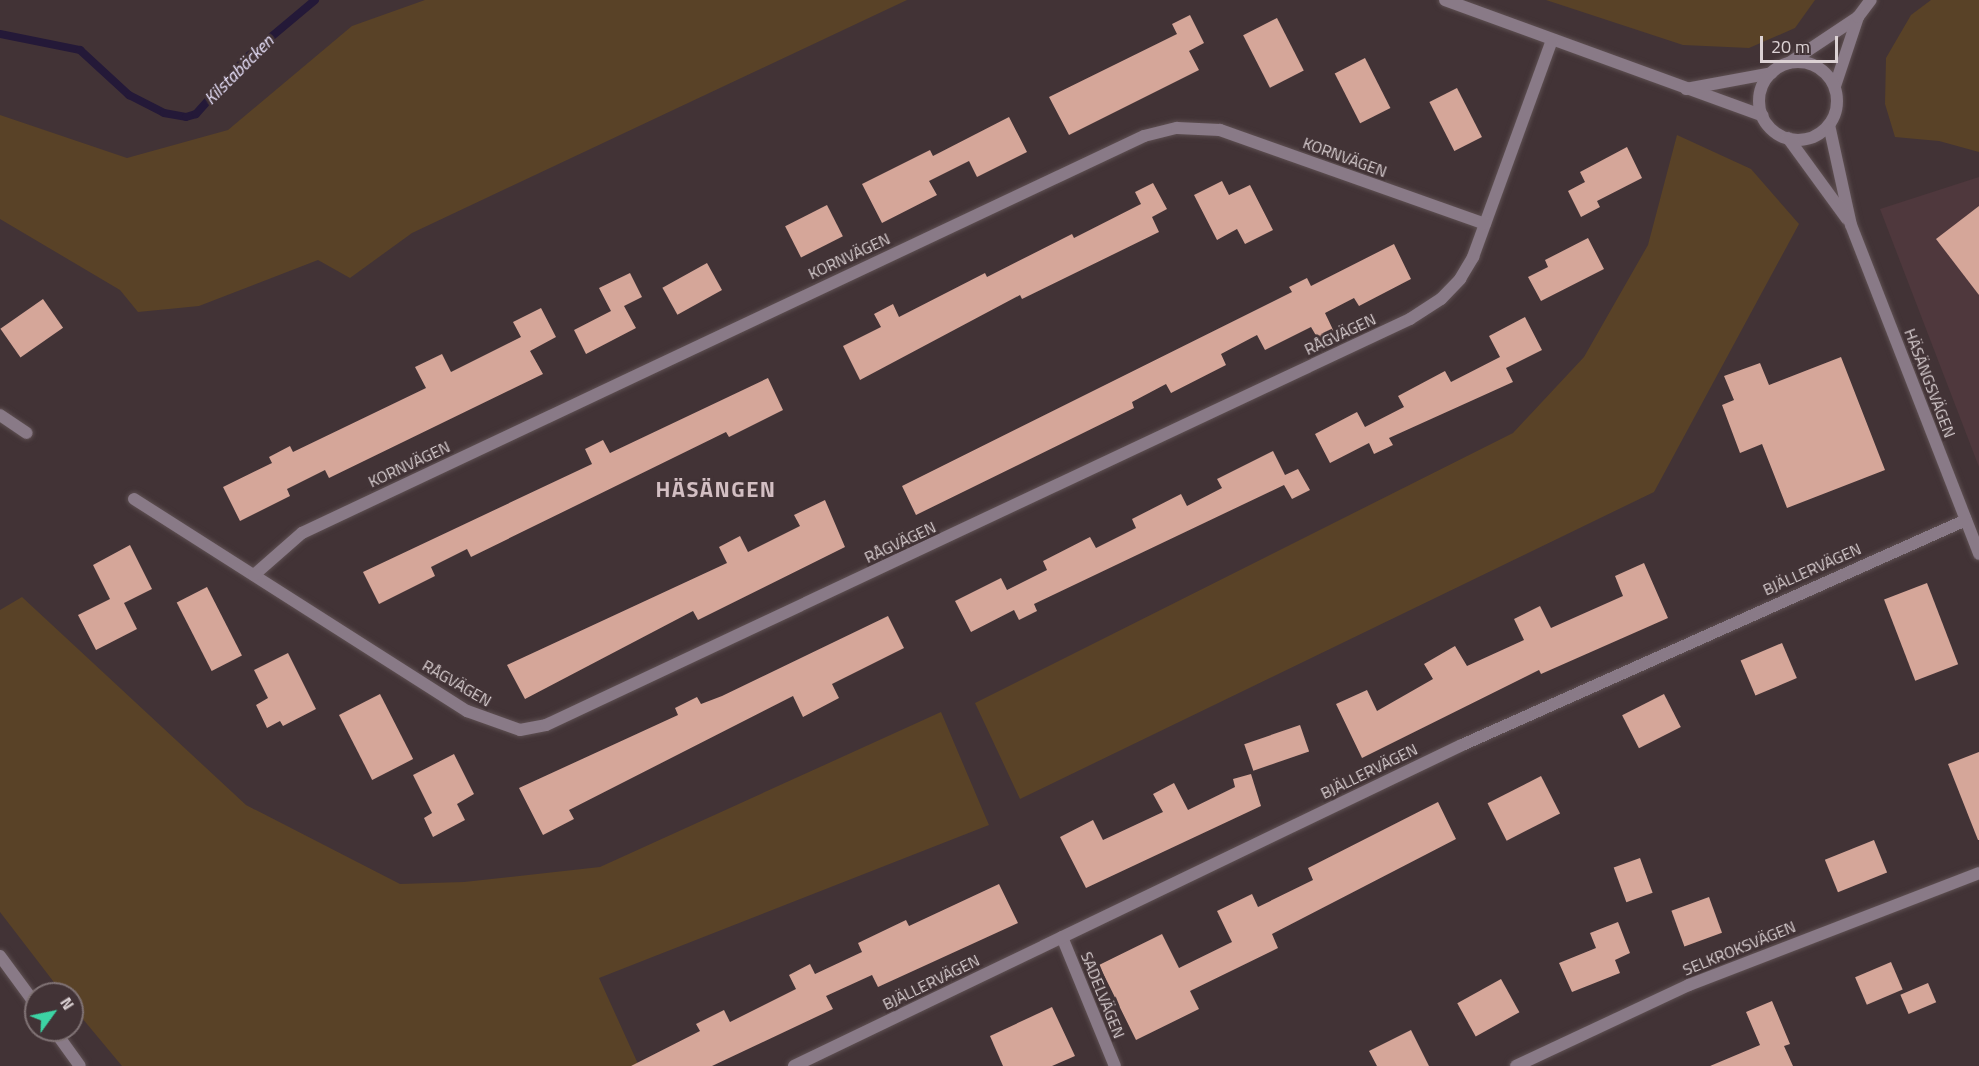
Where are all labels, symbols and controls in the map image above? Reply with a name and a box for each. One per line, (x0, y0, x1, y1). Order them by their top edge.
scale bar (1763, 24, 1841, 62)
water label: Kilstabäcken (200, 31, 278, 109)
text: 20 m (1771, 33, 1810, 60)
street label: KORNVÄGEN (1300, 133, 1390, 181)
street label: KORNVÄGEN (805, 229, 893, 283)
street label: RÅGVÄGEN (1301, 309, 1379, 359)
street label: HÄSÄNGSVÄGEN (1900, 326, 1960, 440)
street label: KORNVÄGEN (365, 437, 453, 491)
district label: HÄSÄNGEN (655, 477, 777, 503)
street label: RÅGVÄGEN (861, 517, 939, 567)
street label: BJÄLLERVÄGEN (1760, 539, 1864, 599)
street label: RÅGVÄGEN (419, 656, 495, 710)
street label: BJÄLLERVÄGEN (1317, 739, 1421, 803)
street label: SELKROKSVÄGEN (1680, 917, 1798, 979)
street label: SADELVÄGEN (1077, 949, 1129, 1041)
street label: BJÄLLERVÄGEN (879, 950, 983, 1014)
north arrow (24, 982, 84, 1042)
text: N (54, 992, 81, 1014)

